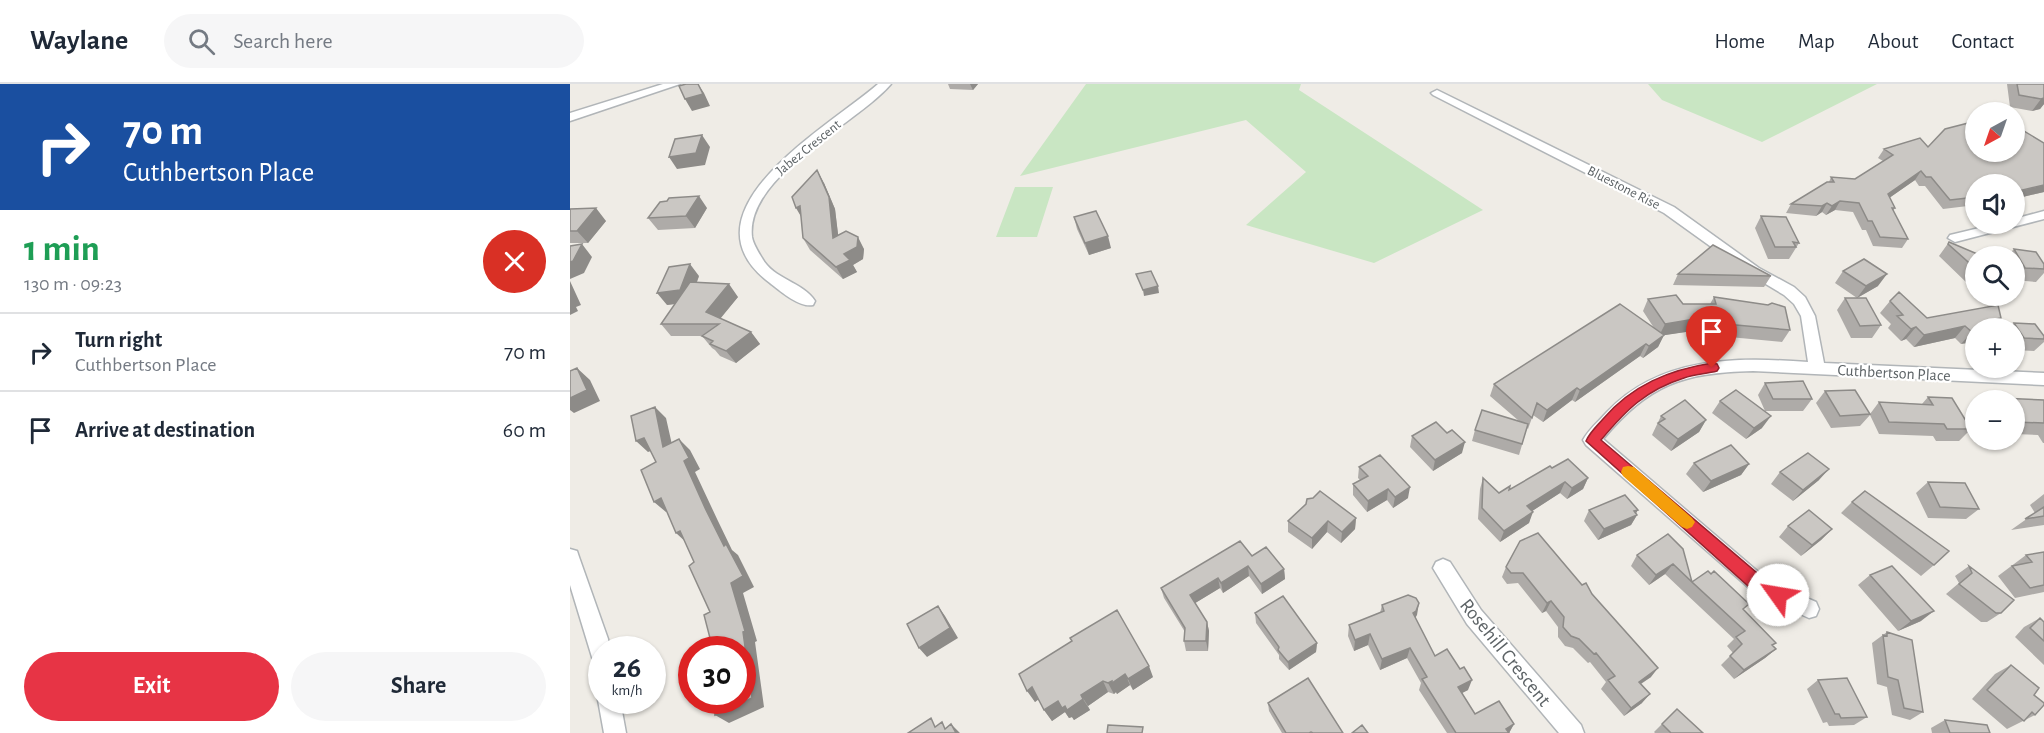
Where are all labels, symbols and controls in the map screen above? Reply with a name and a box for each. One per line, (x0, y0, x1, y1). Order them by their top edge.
search box (164, 14, 584, 68)
icon: search (185, 25, 218, 58)
text: Waylane (30, 27, 128, 55)
text: Search here (233, 30, 333, 52)
text: Home (1714, 31, 1765, 52)
text: Map (1798, 31, 1835, 52)
text: About (1868, 31, 1918, 52)
text: Contact (1951, 31, 2014, 52)
north arrow (1965, 102, 2025, 162)
map controls (1965, 102, 2025, 450)
icon: right (24, 108, 102, 186)
text: 70 m (123, 110, 203, 152)
street label: Jabez Crescent (774, 117, 844, 178)
text: Cuthbertson Place (123, 159, 314, 186)
street label: Bluestone Rise (1585, 164, 1662, 212)
button: sound (1965, 174, 2025, 234)
button: close (483, 230, 546, 293)
text: 1 min (24, 231, 100, 267)
button: search (1965, 246, 2025, 306)
text: 130 m · 09:23 (24, 274, 122, 294)
pin (1686, 306, 1737, 368)
icon: arrive (1695, 315, 1728, 348)
button: + (1965, 318, 2025, 378)
text: Turn right (75, 329, 162, 351)
icon: right (24, 336, 57, 369)
text: 70 m (504, 341, 546, 363)
text: Cuthbertson Place (75, 355, 217, 375)
street label: Cuthbertson Place (1837, 362, 1951, 384)
button: − (1965, 390, 2025, 450)
icon: arrive (24, 414, 57, 447)
text: Arrive at destination (75, 419, 255, 441)
text: 60 m (503, 419, 546, 441)
position arrow (1746, 563, 1810, 627)
street label: Rosehill Crescent (1456, 595, 1555, 711)
speed limit sign: 30 (678, 636, 756, 714)
button: Exit (24, 652, 279, 721)
button: Share (291, 652, 546, 721)
text: 26 (613, 653, 641, 683)
text: km/h (612, 683, 642, 698)

